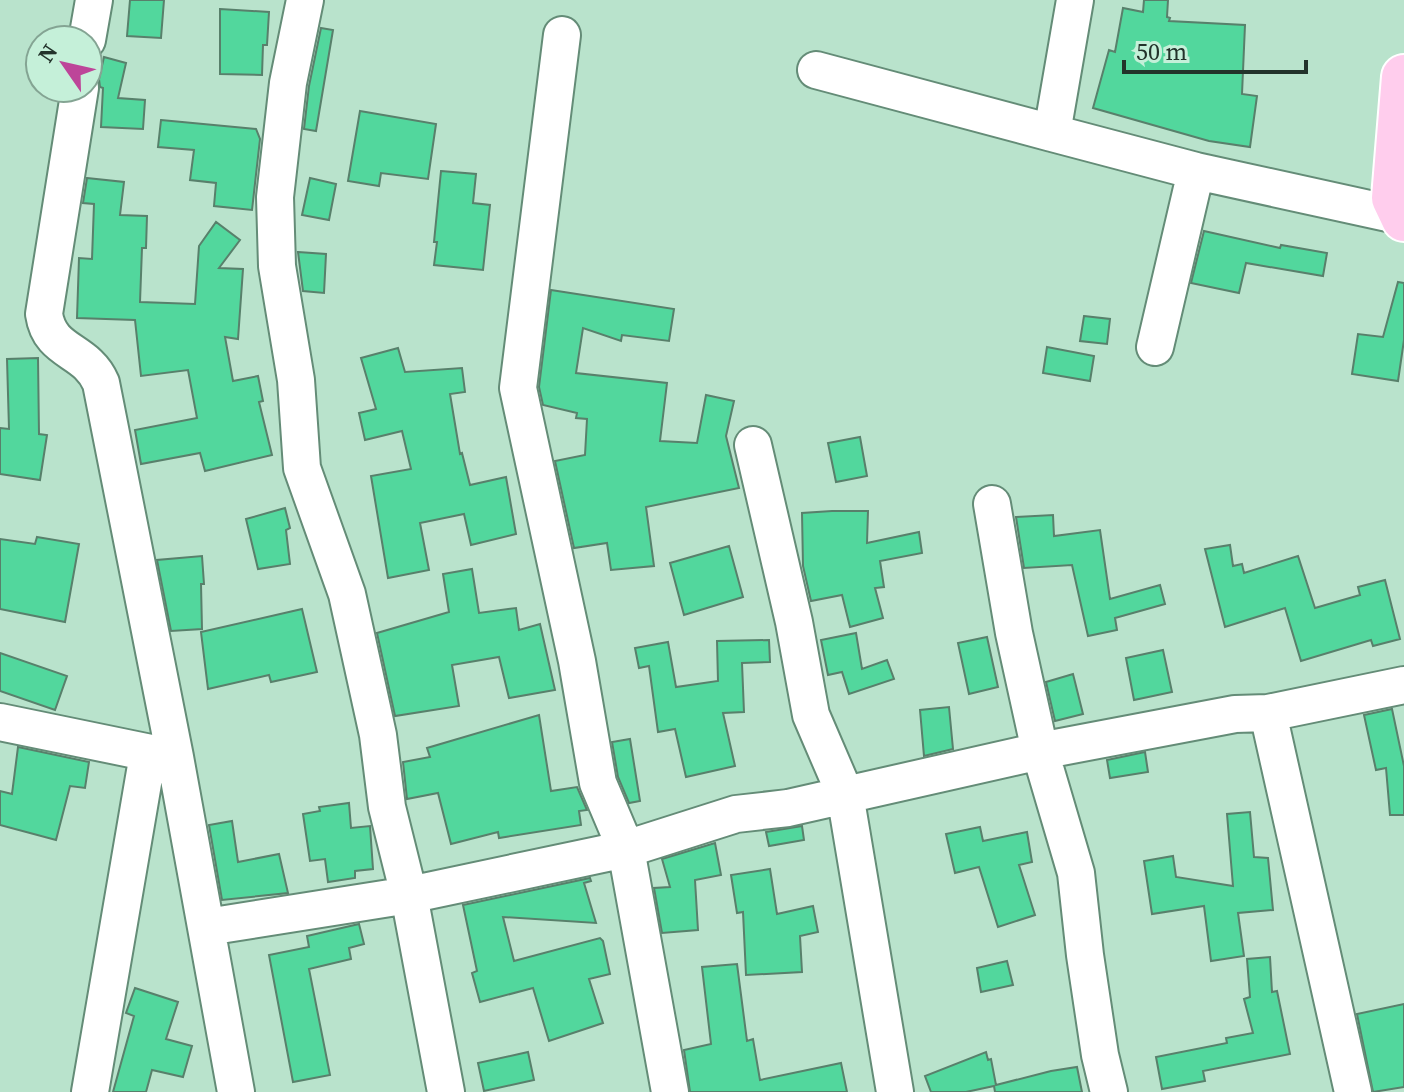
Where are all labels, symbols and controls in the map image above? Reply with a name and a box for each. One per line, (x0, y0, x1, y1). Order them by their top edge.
north arrow (24, 24, 104, 104)
scale bar (1124, 24, 1306, 74)
text: 50 m (1136, 35, 1187, 68)
text: N (31, 38, 64, 68)

